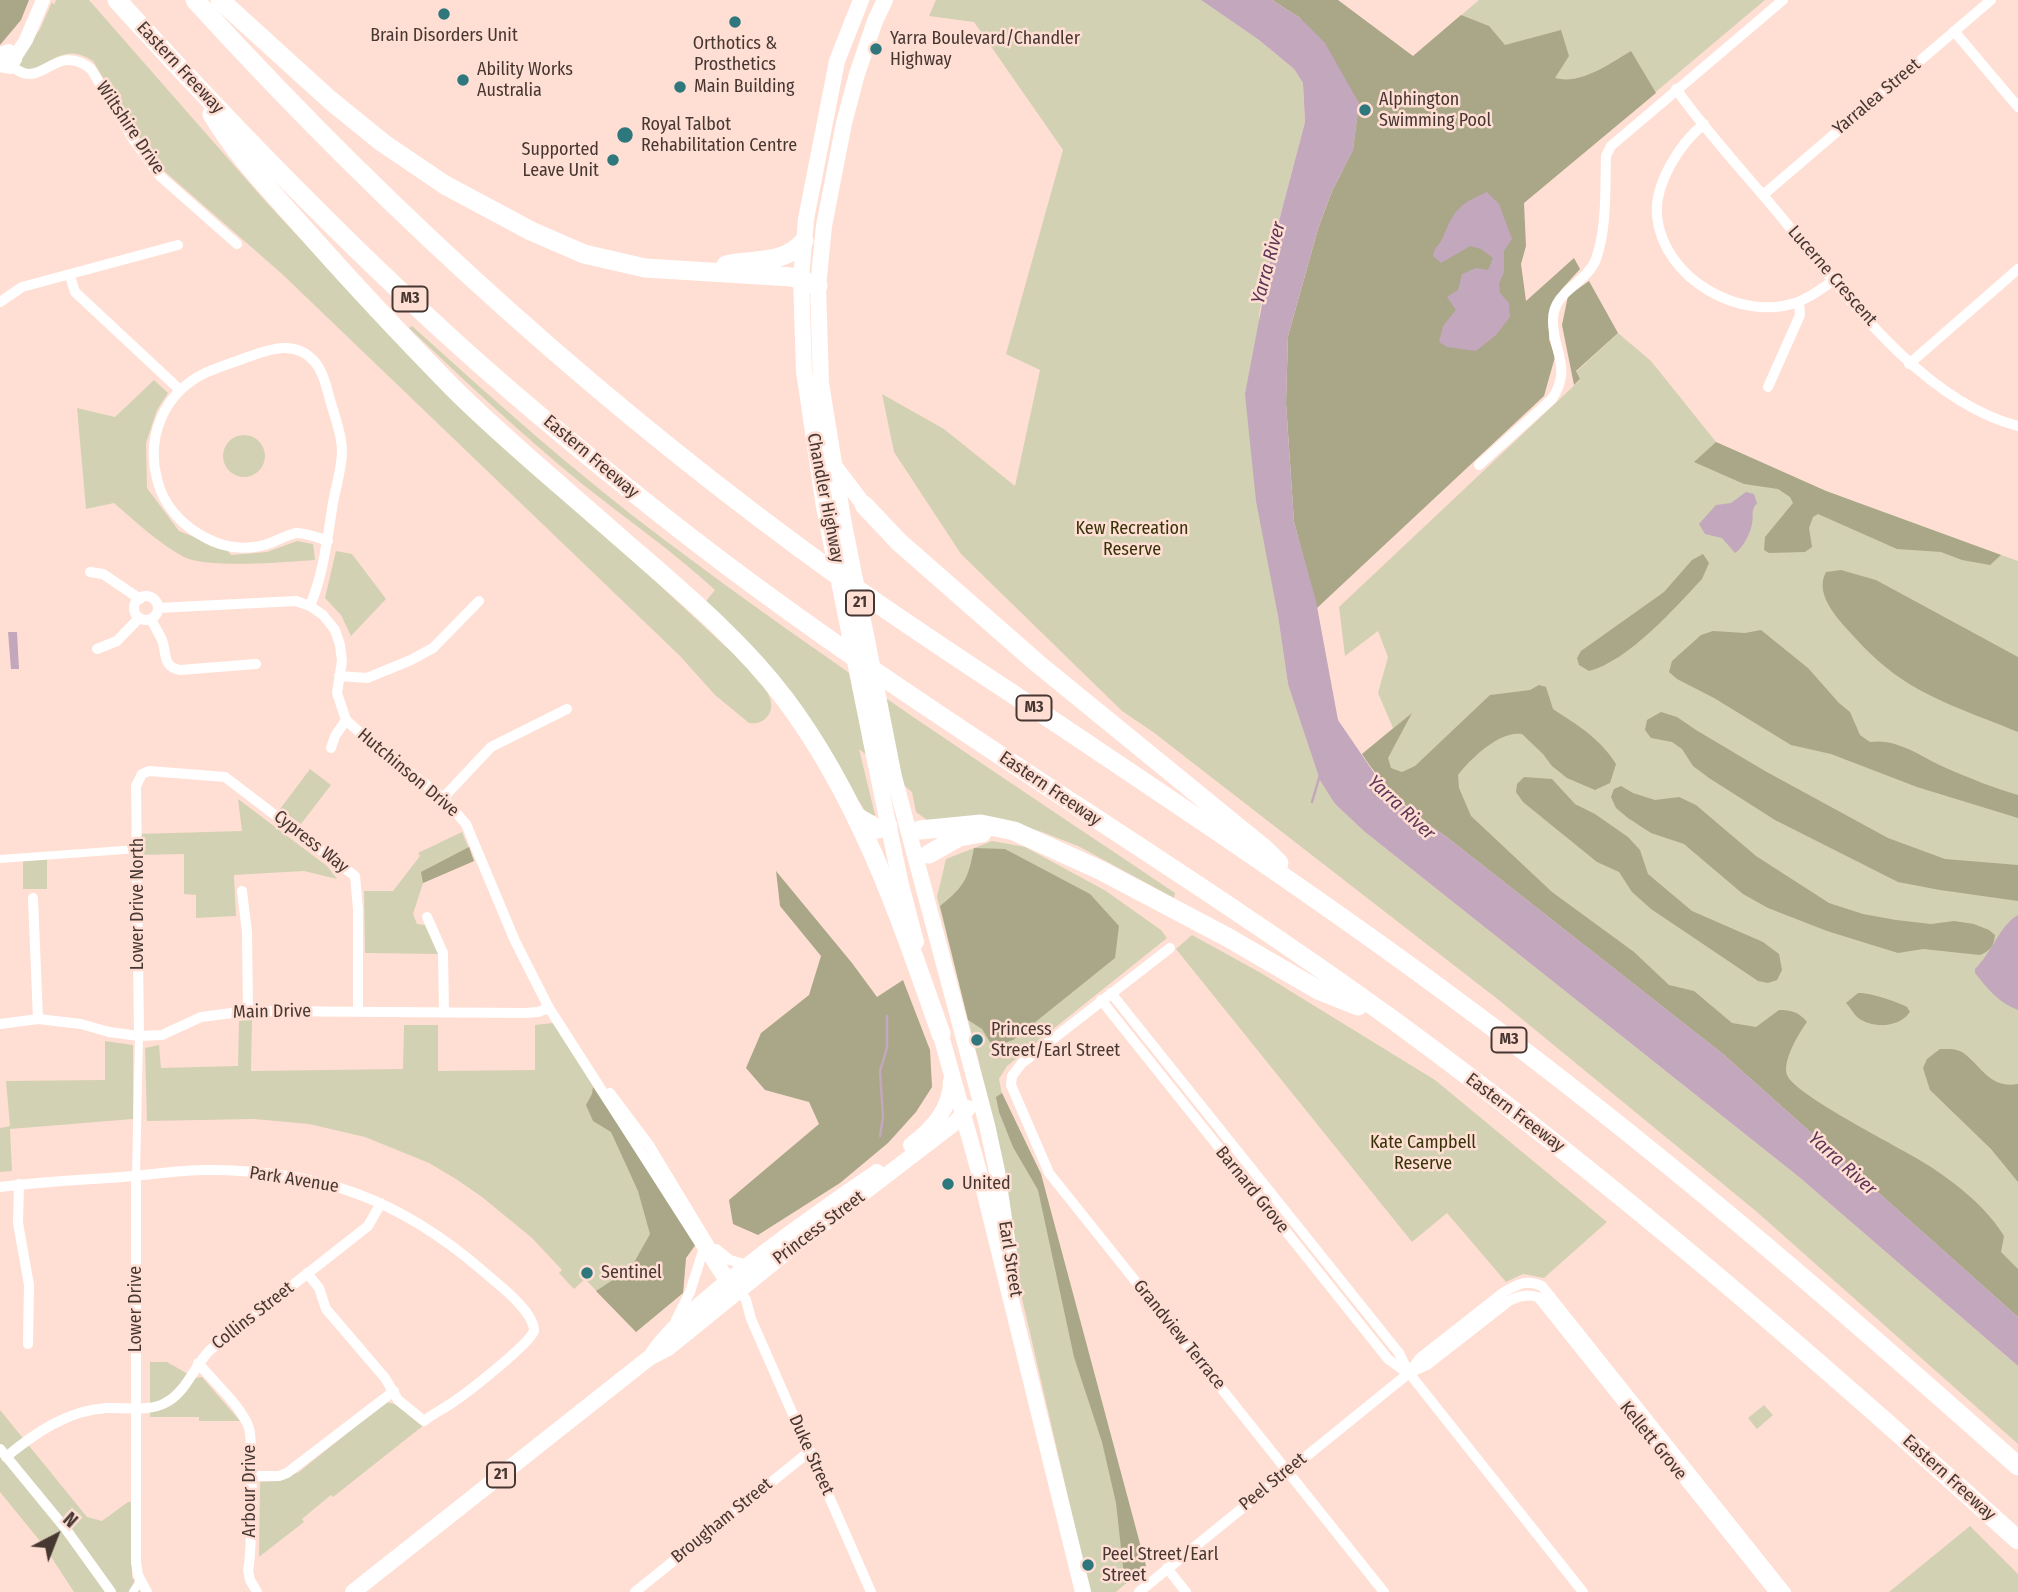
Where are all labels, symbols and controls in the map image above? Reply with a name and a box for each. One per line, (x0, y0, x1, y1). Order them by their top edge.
marker: Brain Disorders Unit (436, 6, 452, 22)
marker: Orthotics & Prosthetics (727, 14, 743, 30)
street label: Eastern Freeway (132, 17, 228, 119)
place label: Brain Disorders Unit (370, 25, 518, 47)
place label: Yarra Boulevard/Chandler Highway (890, 28, 1080, 70)
place label: Orthotics & Prosthetics (693, 33, 777, 76)
marker: Yarra Boulevard/Chandler Highway (868, 41, 884, 57)
street label: Yarralea Street (1829, 54, 1925, 140)
place label: Ability Works Australia (477, 59, 573, 102)
marker: Ability Works Australia (455, 72, 471, 88)
place label: Main Building (694, 76, 794, 98)
street label: Wiltshire Drive (91, 77, 169, 179)
marker: Main Building (672, 79, 688, 95)
place label: Alphington Swimming Pool (1379, 89, 1491, 132)
marker: Alphington Swimming Pool (1357, 102, 1373, 118)
place label: Royal Talbot Rehabilitation Centre (641, 114, 797, 156)
marker: Royal Talbot Rehabilitation Centre (615, 125, 635, 145)
place label: Supported Leave Unit (522, 139, 599, 182)
marker: Supported Leave Unit (605, 152, 621, 168)
water label: Yarra River (1247, 219, 1291, 307)
street label: Lucerne Crescent (1783, 222, 1881, 330)
road number: M3 (392, 286, 428, 312)
street label: Eastern Freeway (539, 411, 643, 503)
street label: Chandler Highway (802, 431, 848, 565)
park label: Kew Recreation Reserve (1075, 518, 1189, 560)
road number: 21 (846, 590, 874, 616)
road number: M3 (1016, 695, 1052, 720)
street label: Hutchinson Drive (353, 724, 463, 822)
street label: Eastern Freeway (995, 747, 1105, 831)
water label: Yarra River (1363, 771, 1439, 845)
street label: Cypress Way (269, 806, 353, 878)
street label: Lower Drive North (127, 838, 149, 970)
street label: Main Drive (233, 1001, 311, 1023)
place label: Princess Street/Earl Street (991, 1019, 1120, 1062)
road number: M3 (1492, 1028, 1526, 1052)
marker: Princess Street/Earl Street (969, 1032, 985, 1048)
street label: Eastern Freeway (1461, 1069, 1569, 1157)
water label: Yarra River (1803, 1127, 1881, 1201)
park label: Kate Campbell Reserve (1370, 1132, 1476, 1174)
street label: Barnard Grove (1210, 1142, 1294, 1238)
street label: Park Avenue (248, 1162, 340, 1198)
place label: United (962, 1173, 1011, 1195)
marker: United (940, 1176, 956, 1192)
street label: Princess Street (769, 1186, 869, 1270)
street label: Earl Street (993, 1219, 1027, 1299)
place label: Sentinel (601, 1262, 662, 1284)
marker: Sentinel (579, 1265, 595, 1281)
street label: Lower Drive (125, 1266, 147, 1352)
street label: Grandview Terrace (1128, 1276, 1230, 1394)
street label: Collins Street (208, 1277, 298, 1355)
street label: Kellett Grove (1615, 1397, 1691, 1485)
street label: Duke Street (784, 1412, 838, 1498)
street label: Eastern Freeway (1898, 1430, 2000, 1526)
street label: Arbour Drive (239, 1445, 261, 1537)
street label: Peel Street (1235, 1448, 1311, 1516)
road number: 21 (487, 1462, 515, 1488)
street label: Brougham Street (667, 1474, 777, 1568)
north arrow (21, 1501, 91, 1571)
text: N (58, 1508, 82, 1532)
place label: Peel Street/Earl Street (1102, 1544, 1218, 1586)
marker: Peel Street/Earl Street (1080, 1557, 1096, 1573)

